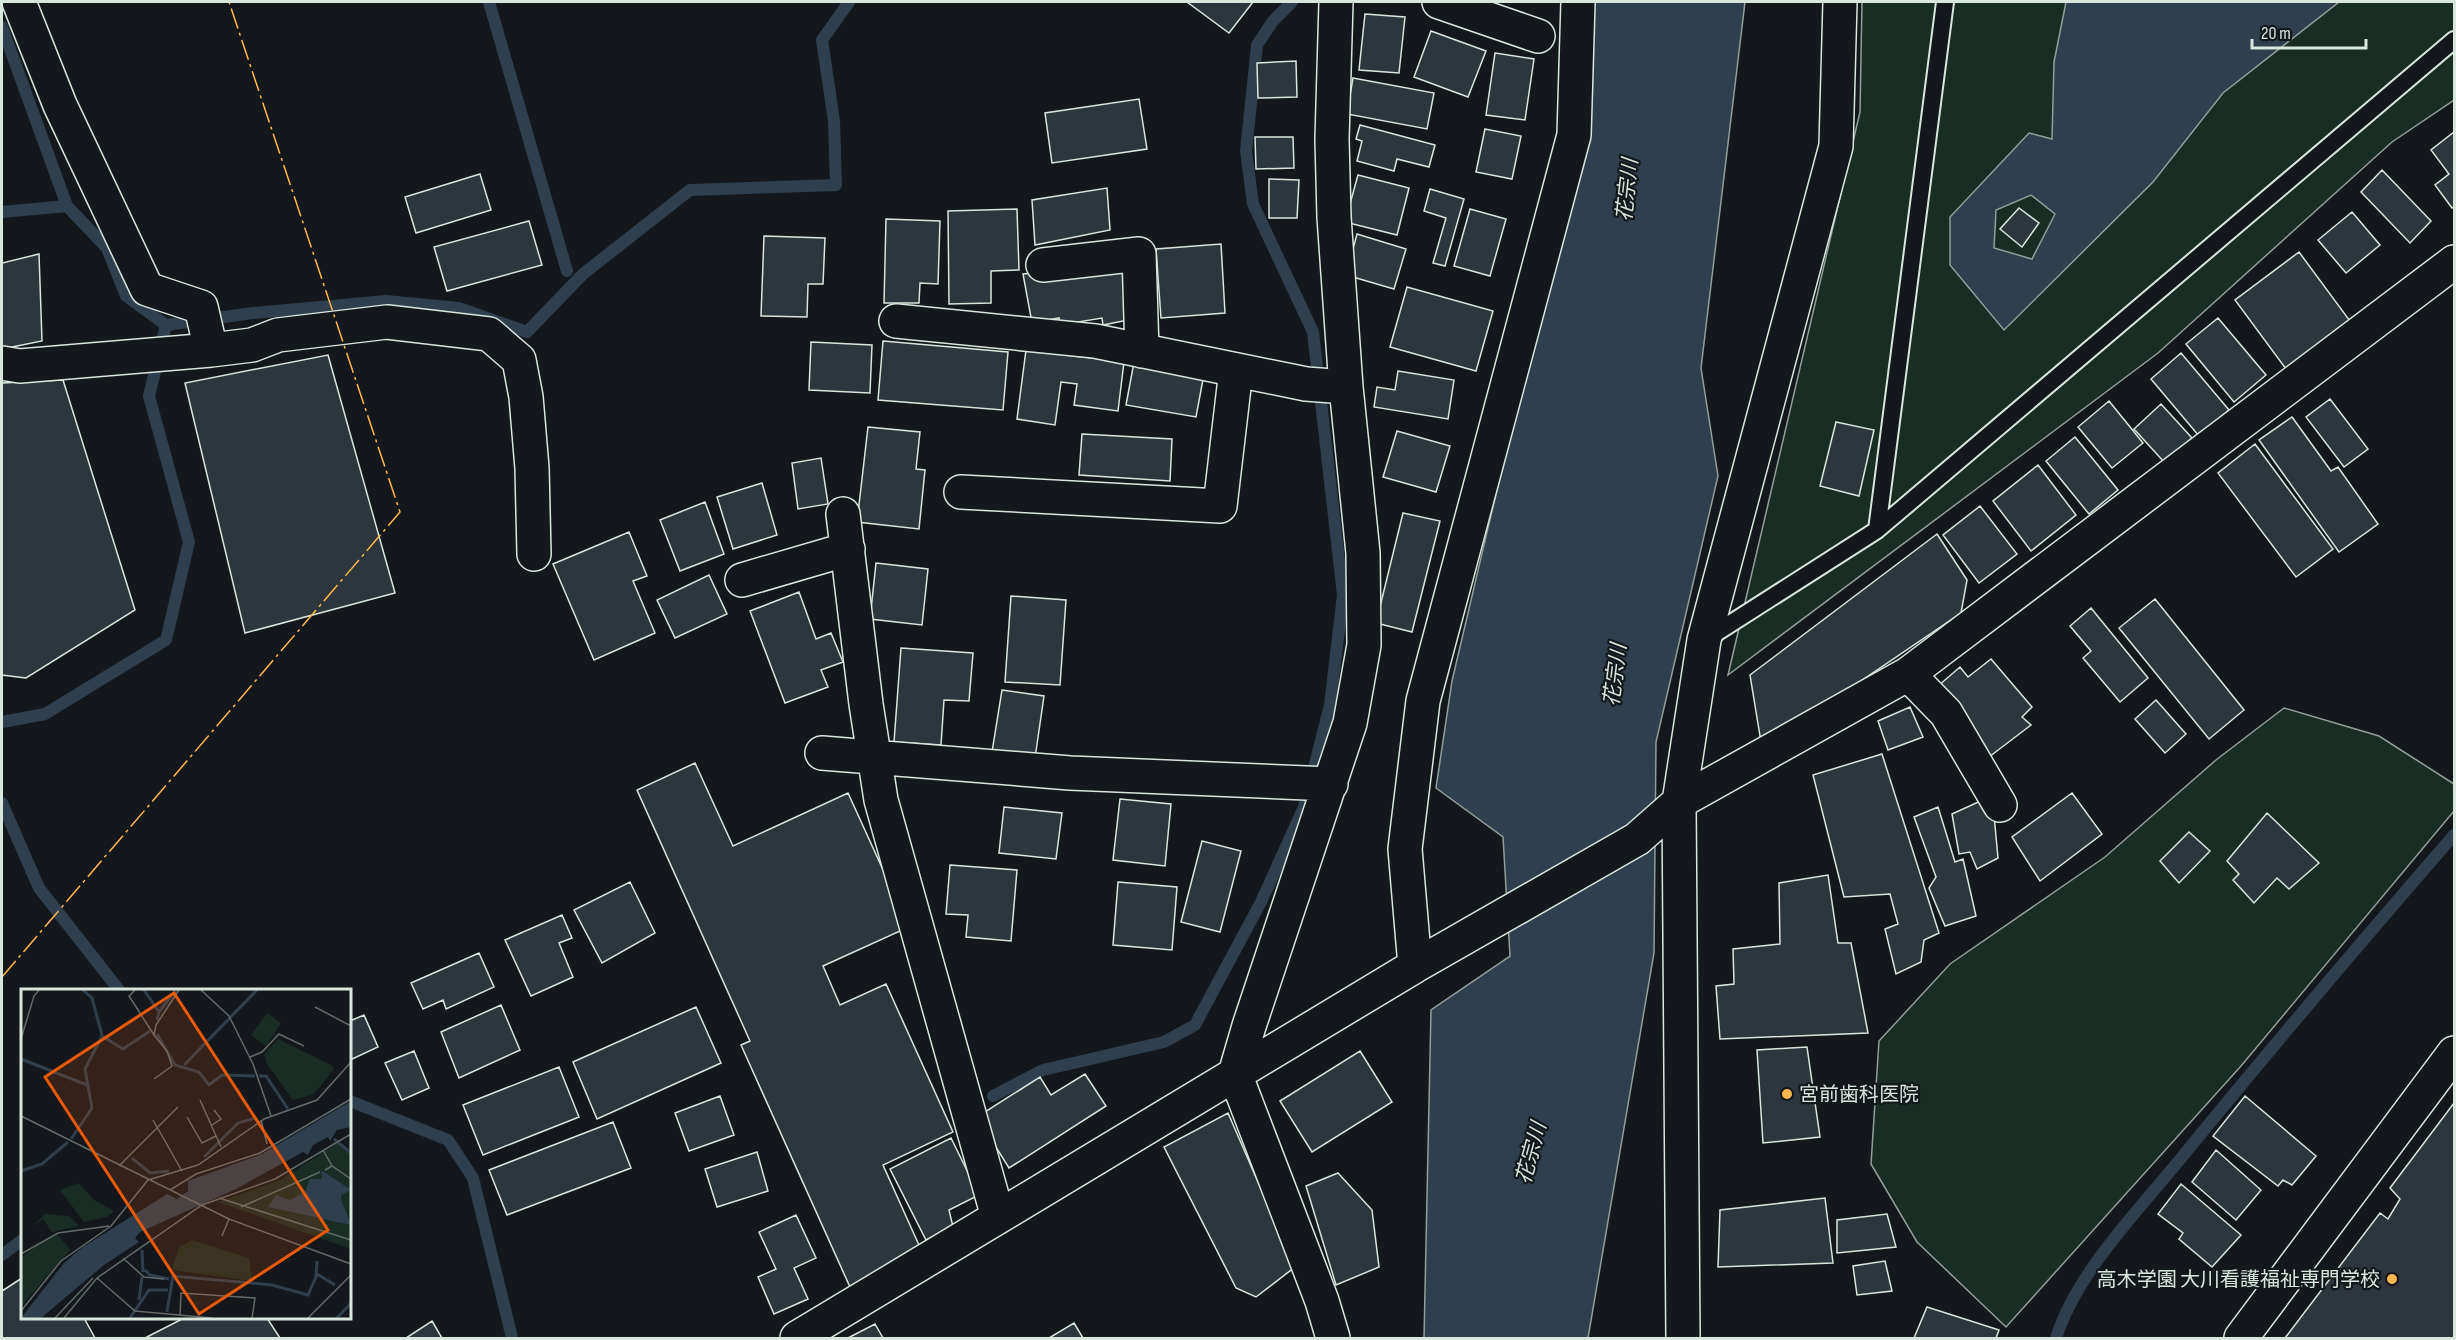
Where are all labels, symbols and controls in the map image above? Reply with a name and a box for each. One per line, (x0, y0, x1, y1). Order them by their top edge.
scale bar (2252, 12, 2366, 50)
text: 20 m (2261, 23, 2291, 44)
water label: 花宗川 (1612, 155, 1643, 223)
water label: 花宗川 (1599, 640, 1632, 708)
inset map (21, 989, 351, 1319)
place label: 宮前歯科医院 (1799, 1083, 1919, 1107)
marker: 宮前歯科医院 (1780, 1087, 1794, 1101)
water label: 花宗川 (1511, 1118, 1552, 1187)
place label: 高木学園 大川看護福祉専門学校 (2097, 1268, 2380, 1292)
marker: 高木学園 大川看護福祉専門学校 (2385, 1272, 2399, 1286)

